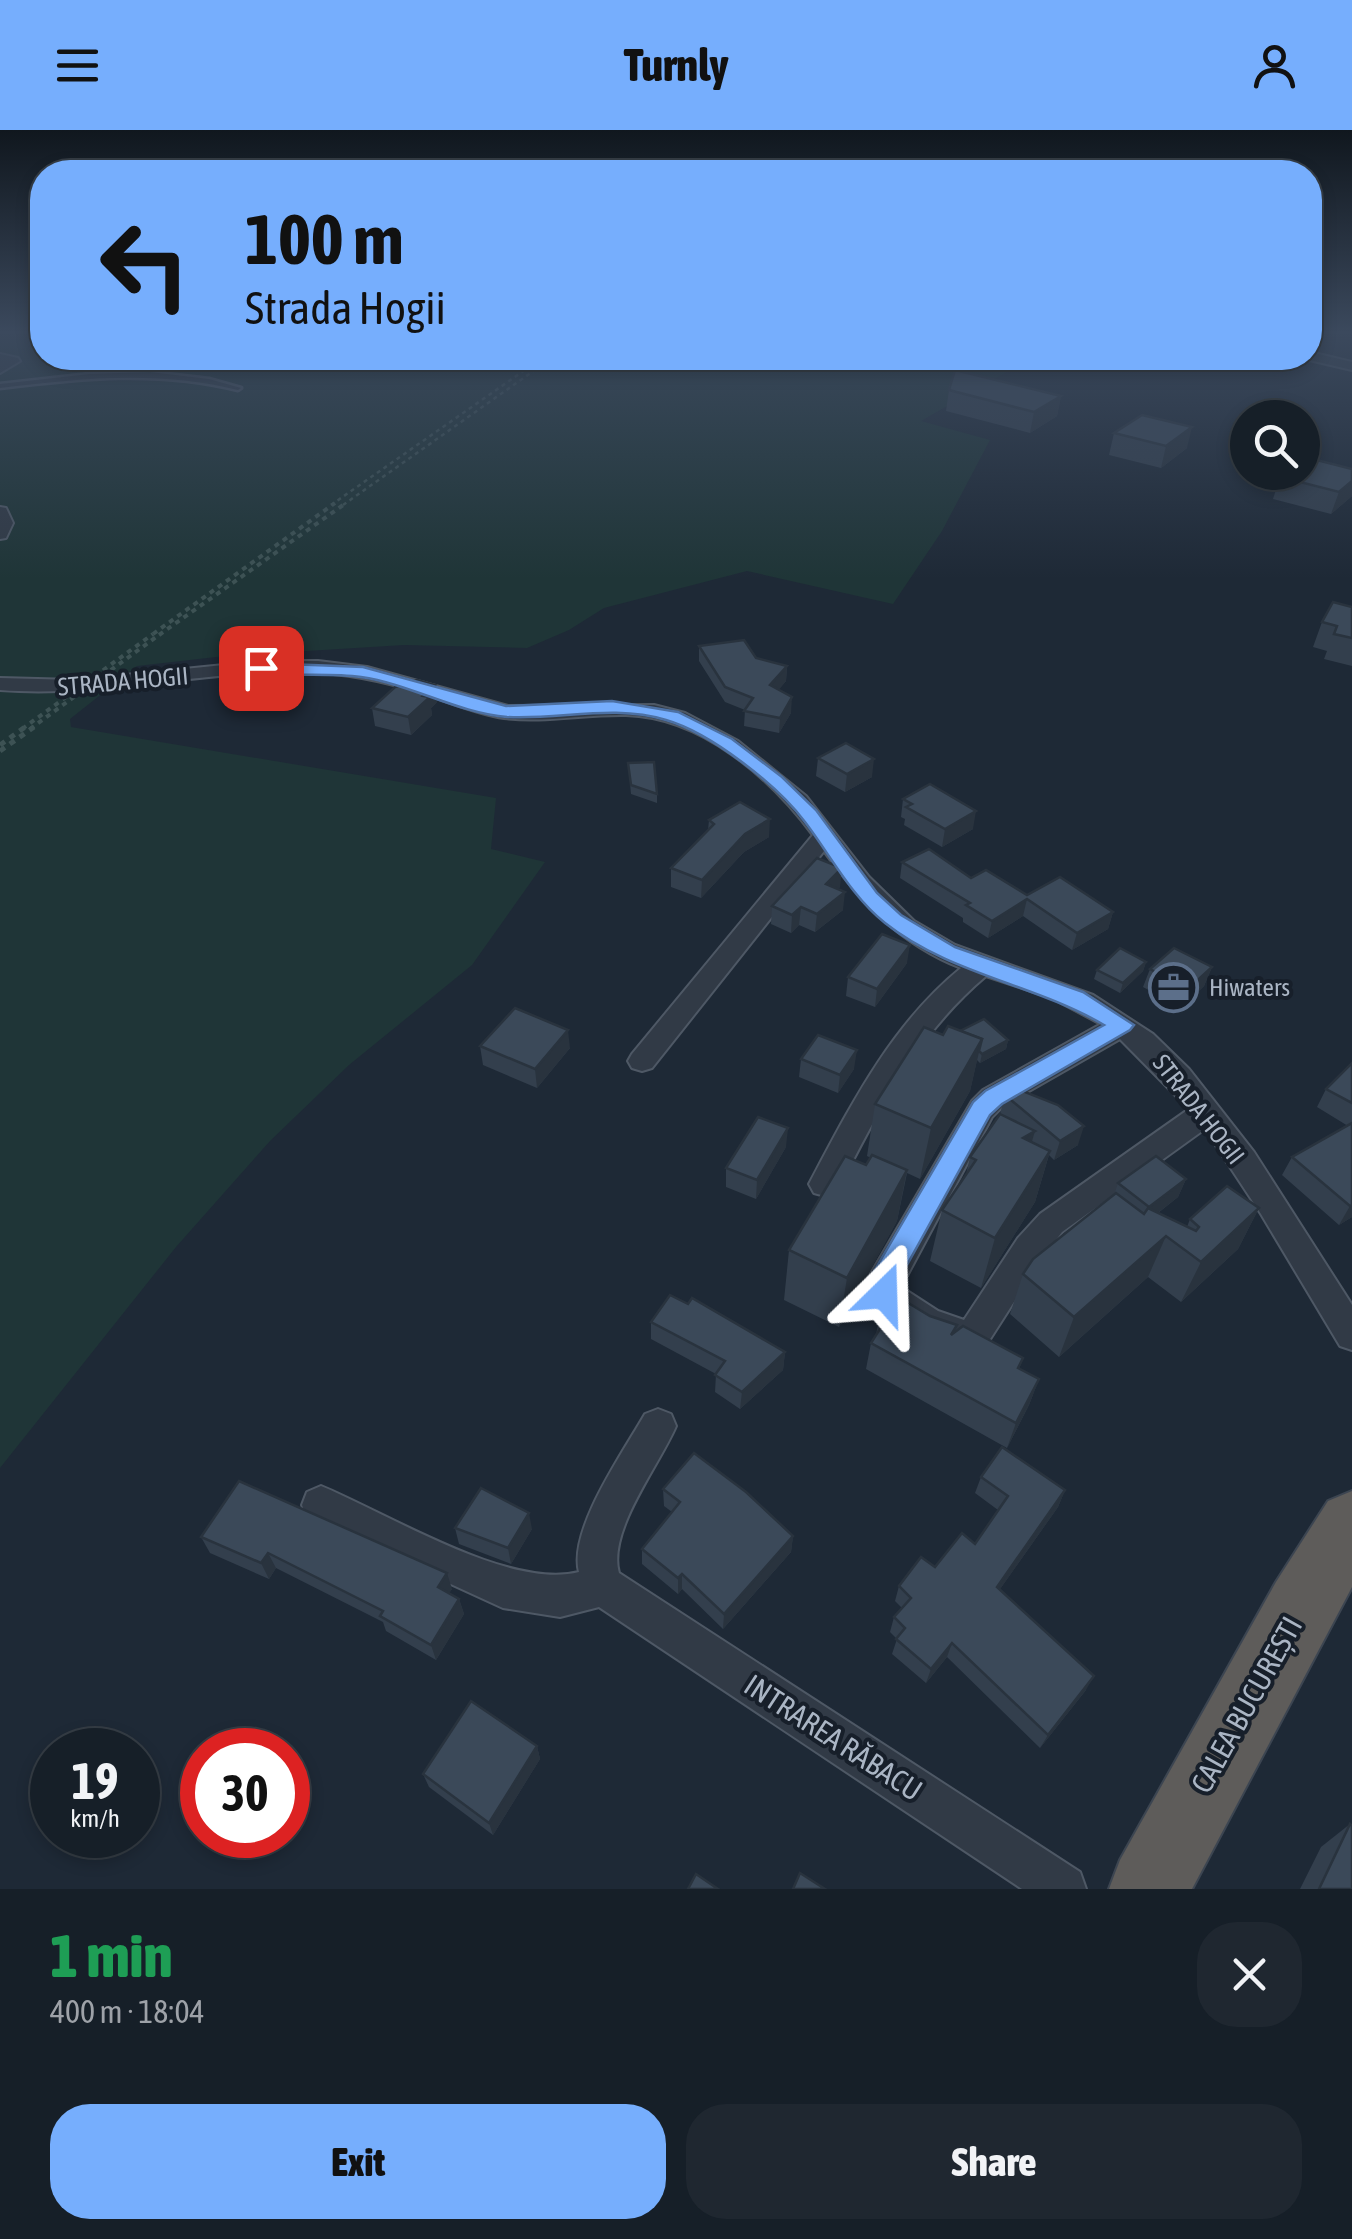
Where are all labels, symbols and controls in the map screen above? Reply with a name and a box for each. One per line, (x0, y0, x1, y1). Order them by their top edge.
icon: menu (50, 38, 105, 93)
icon: person (1247, 38, 1302, 93)
text: Turnly (624, 39, 728, 91)
text: 100 m (245, 199, 404, 279)
icon: left (80, 200, 210, 330)
text: Strada Hogii (245, 282, 446, 334)
map controls (1230, 400, 1320, 490)
button: search (1230, 400, 1320, 490)
pin (219, 626, 304, 711)
icon: arrive (234, 641, 289, 696)
street label: STRADA HOGII (57, 661, 189, 701)
office icon: Hiwaters (1148, 961, 1200, 1013)
place label: Hiwaters (1209, 973, 1290, 1001)
street label: STRADA HOGII (1148, 1049, 1250, 1169)
position arrow (832, 1242, 936, 1346)
street label: CALEA BUCUREȘTI (1184, 1611, 1309, 1799)
street label: INTRAREA RĂBACU (738, 1667, 929, 1807)
speed limit sign: 30 (180, 1728, 310, 1858)
text: 19 (71, 1752, 118, 1810)
text: km/h (70, 1804, 120, 1832)
text: 1 min (50, 1921, 173, 1990)
button: close (1197, 1922, 1302, 2027)
text: 400 m · 18:04 (50, 1993, 205, 2030)
button: Exit (50, 2104, 666, 2219)
button: Share (686, 2104, 1302, 2219)

